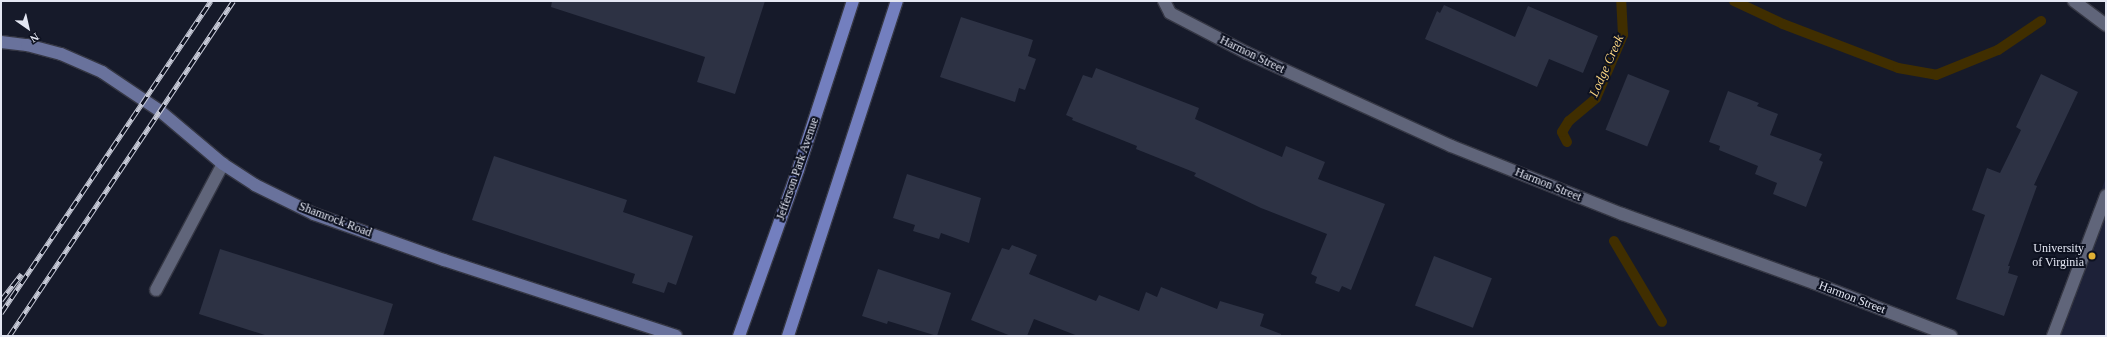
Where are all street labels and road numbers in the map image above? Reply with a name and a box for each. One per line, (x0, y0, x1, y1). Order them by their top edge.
street label: Harmon Street (1217, 33, 1287, 77)
street label: Jefferson Park Avenue (774, 116, 822, 222)
street label: Harmon Street (1513, 165, 1583, 205)
street label: Shamrock Road (296, 199, 374, 241)
street label: Harmon Street (1817, 279, 1887, 317)

